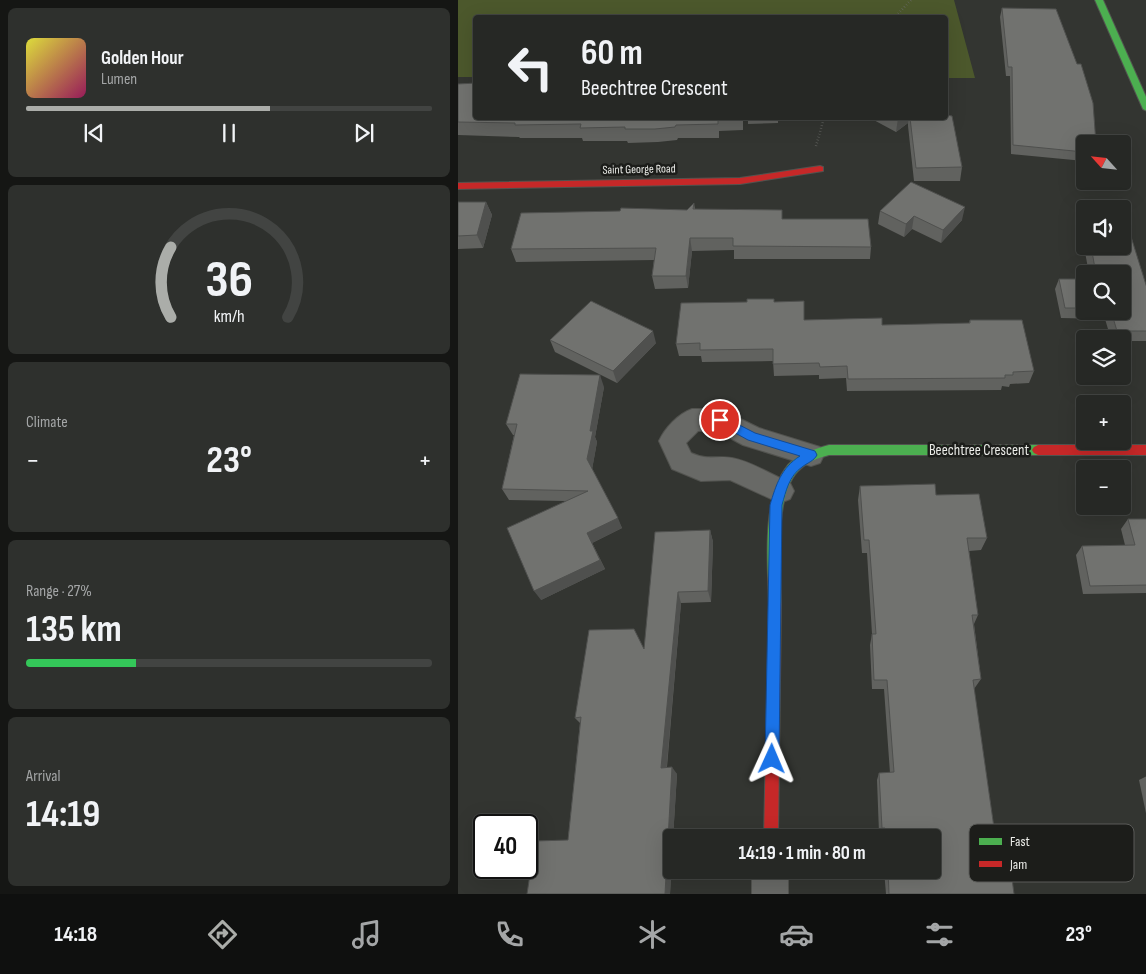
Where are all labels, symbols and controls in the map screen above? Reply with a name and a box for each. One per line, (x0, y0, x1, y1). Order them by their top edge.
text: 60 m (581, 32, 643, 75)
icon: left (498, 35, 563, 100)
text: Golden Hour (101, 47, 184, 70)
text: Lumen (101, 70, 137, 89)
text: Beechtree Crescent (581, 75, 728, 102)
icon: previous (80, 119, 108, 147)
icon: pause (215, 119, 243, 147)
icon: next (350, 119, 378, 147)
north arrow (1076, 135, 1130, 190)
map controls (1076, 135, 1131, 515)
street label: Saint George Road (602, 161, 676, 178)
button: sound (1076, 200, 1131, 255)
text: 36 (205, 249, 253, 312)
button: search (1076, 265, 1131, 320)
text: km/h (214, 306, 244, 327)
button: layers (1076, 330, 1131, 385)
button: + (1076, 395, 1131, 450)
pin (699, 399, 741, 441)
icon: arrive (706, 406, 734, 434)
text: Climate (26, 413, 68, 432)
text: 23° (206, 438, 252, 483)
street label: Beechtree Crescent (929, 441, 1029, 460)
text: − (26, 444, 40, 477)
text: + (418, 444, 432, 477)
button: − (1076, 460, 1131, 515)
text: Range · 27% (26, 582, 92, 601)
text: 135 km (26, 607, 122, 652)
position arrow (745, 732, 797, 784)
text: Arrival (26, 767, 60, 786)
text: 14:19 (26, 792, 100, 837)
speed limit sign: 40 (473, 814, 538, 879)
legend (969, 824, 1134, 882)
text: Fast (1010, 833, 1030, 850)
text: 14:19 · 1 min · 80 m (739, 842, 865, 865)
text: Jam (1009, 856, 1027, 873)
icon: directions (205, 917, 240, 952)
icon: music (349, 917, 384, 952)
icon: phone (492, 917, 527, 952)
icon: climate (635, 917, 670, 952)
icon: car (779, 917, 814, 952)
icon: filters (922, 917, 957, 952)
text: 14:18 (54, 921, 97, 948)
text: 23° (1065, 921, 1092, 948)

